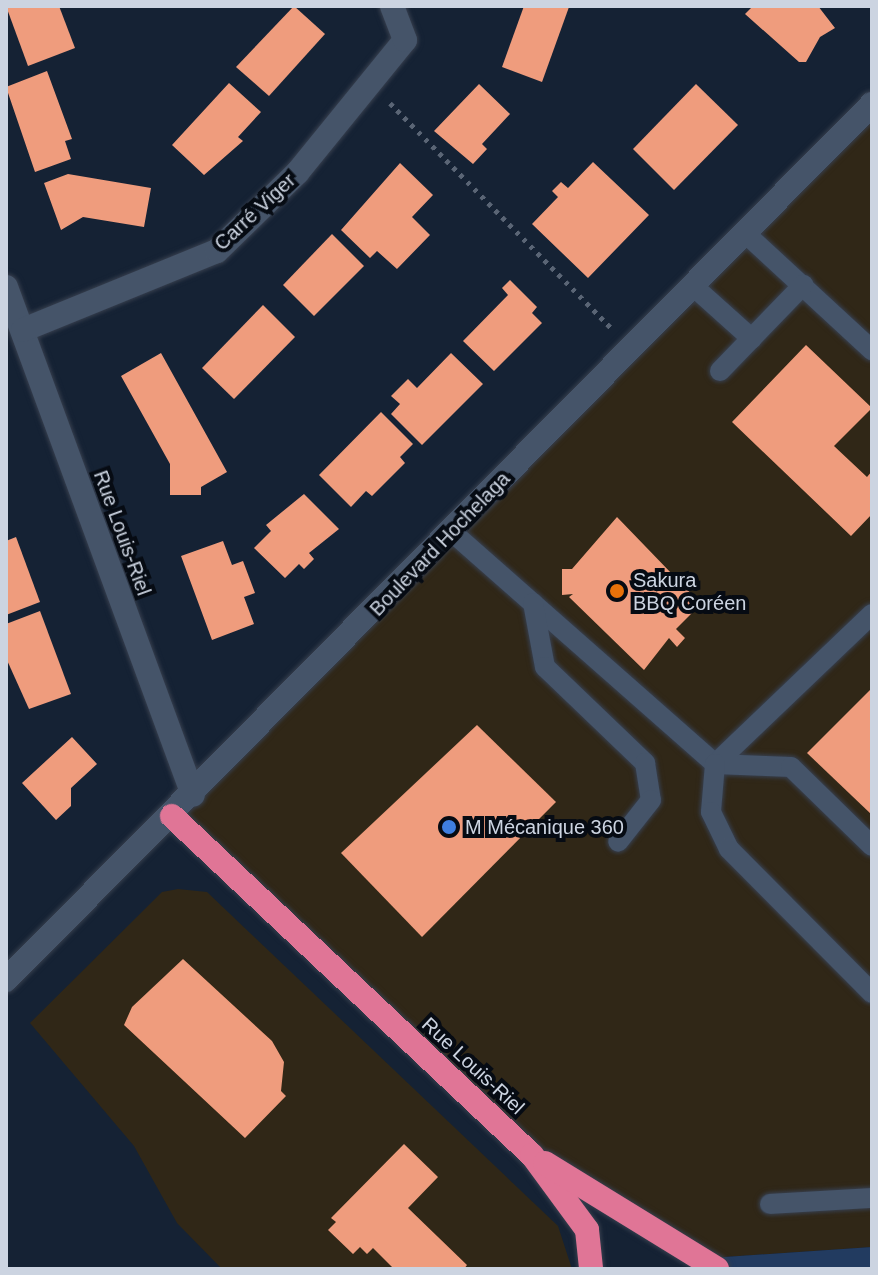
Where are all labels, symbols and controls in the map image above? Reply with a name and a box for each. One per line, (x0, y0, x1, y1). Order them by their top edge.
street label: Carré Viger (210, 168, 300, 256)
street label: Rue Louis-Riel (88, 467, 156, 599)
street label: Boulevard Hochelaga (365, 467, 515, 621)
place label: Sakura BBQ Coréen (633, 568, 746, 615)
marker: Sakura BBQ Coréen (608, 582, 626, 600)
place label: M Mécanique 360 (465, 815, 624, 839)
marker: M Mécanique 360 (440, 818, 458, 836)
street label: Rue Louis-Riel (417, 1012, 529, 1120)

